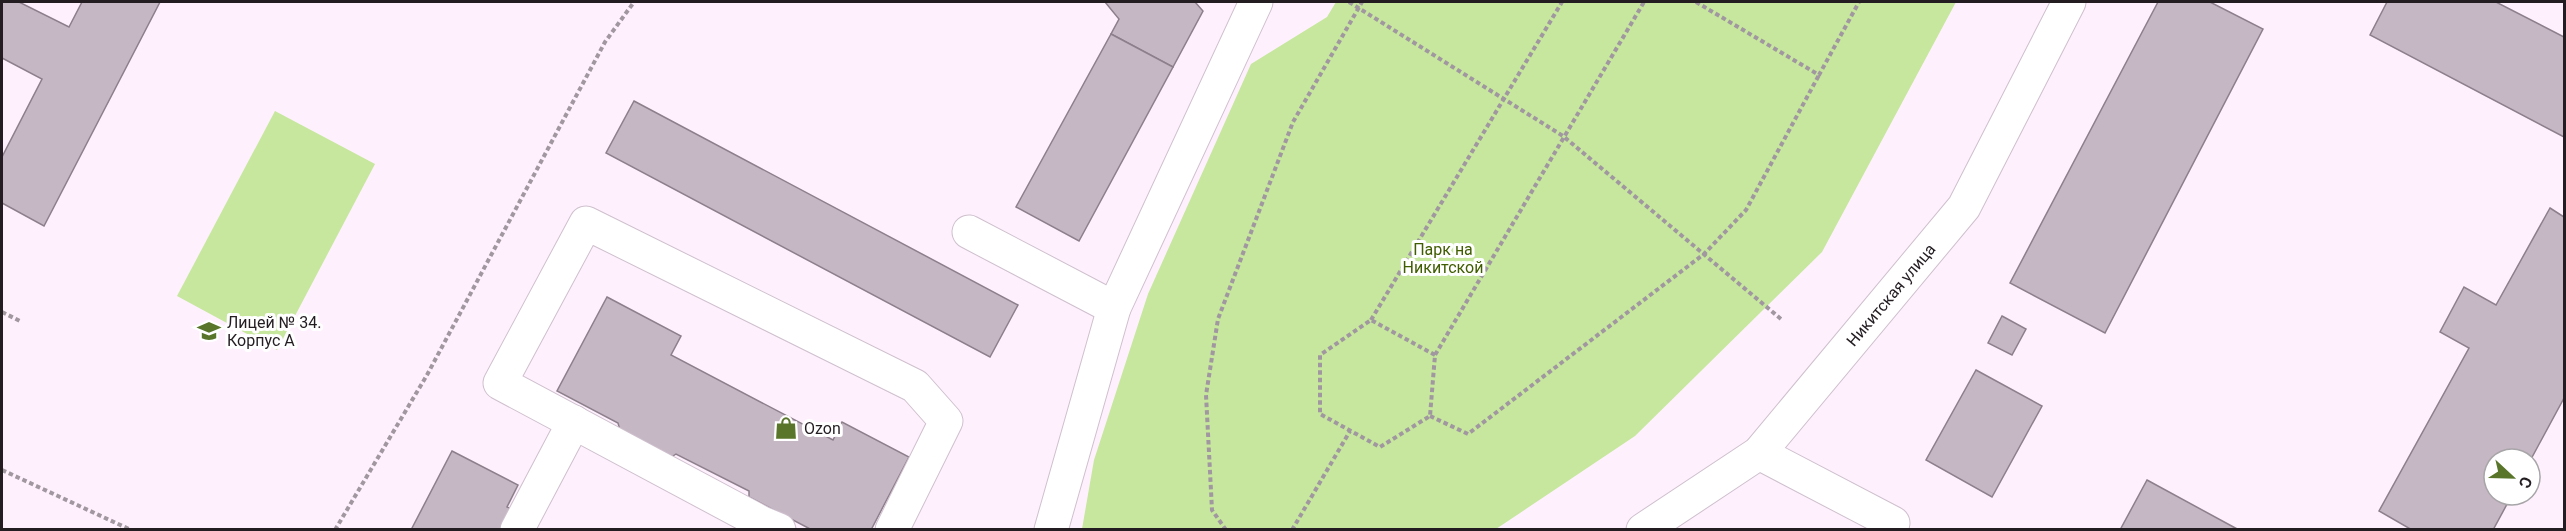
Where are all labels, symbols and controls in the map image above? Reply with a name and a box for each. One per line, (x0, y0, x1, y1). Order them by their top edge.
park label: Парк на Никитской (1403, 240, 1483, 277)
street label: Никитская улица (1843, 240, 1939, 350)
place label: Лицей № 34. Корпус А (227, 313, 321, 350)
school or university icon: Лицей № 34. Корпус А (196, 318, 222, 344)
shop icon: Ozon (773, 415, 799, 441)
place label: Ozon (804, 419, 841, 438)
north arrow (2482, 447, 2542, 507)
text: С (2515, 474, 2536, 491)

